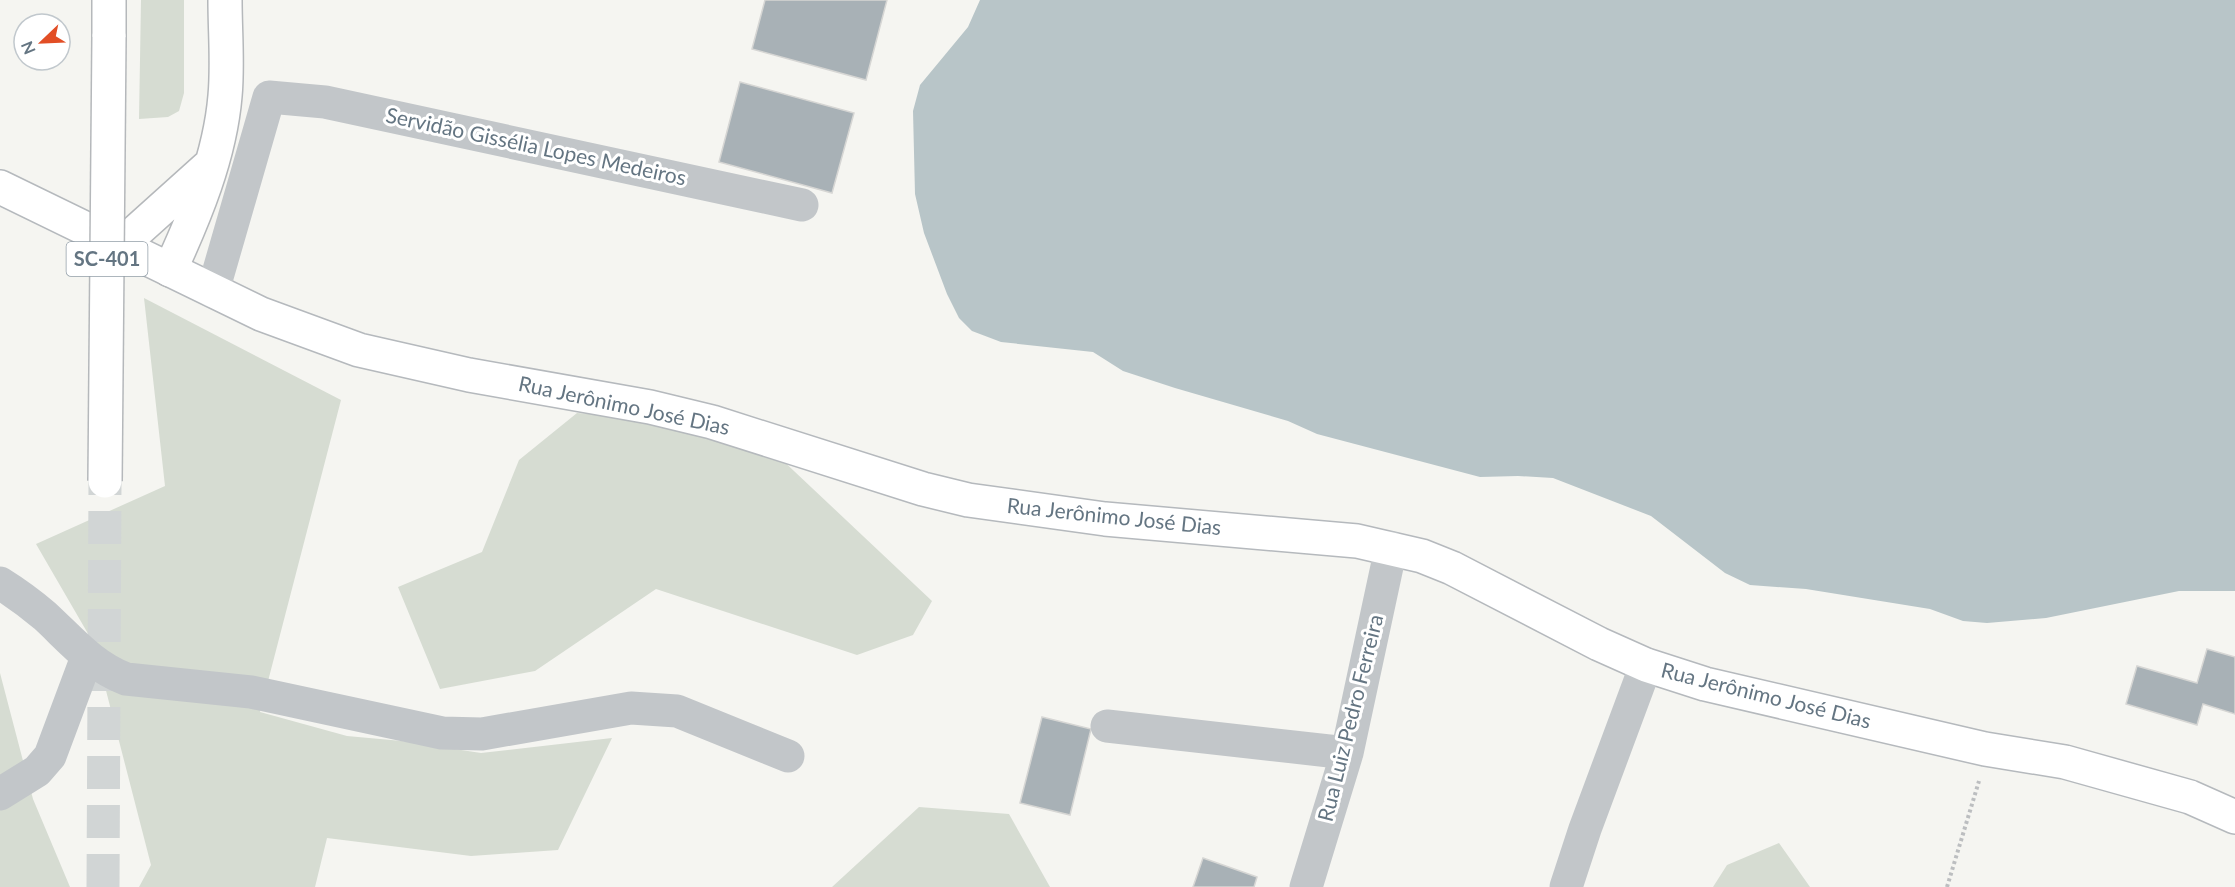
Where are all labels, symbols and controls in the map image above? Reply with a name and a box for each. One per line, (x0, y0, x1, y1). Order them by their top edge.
north arrow (12, 12, 72, 72)
text: N (17, 39, 39, 57)
street label: Servidão Gissélia Lopes Medeiros (384, 101, 689, 190)
road number: SC-401 (66, 242, 148, 276)
street label: Rua Jerônimo José Dias (516, 370, 732, 439)
street label: Rua Jerônimo José Dias (1006, 492, 1223, 539)
street label: Rua Luiz Pedro Ferreira (1312, 612, 1387, 824)
street label: Rua Jerônimo José Dias (1659, 656, 1874, 733)

